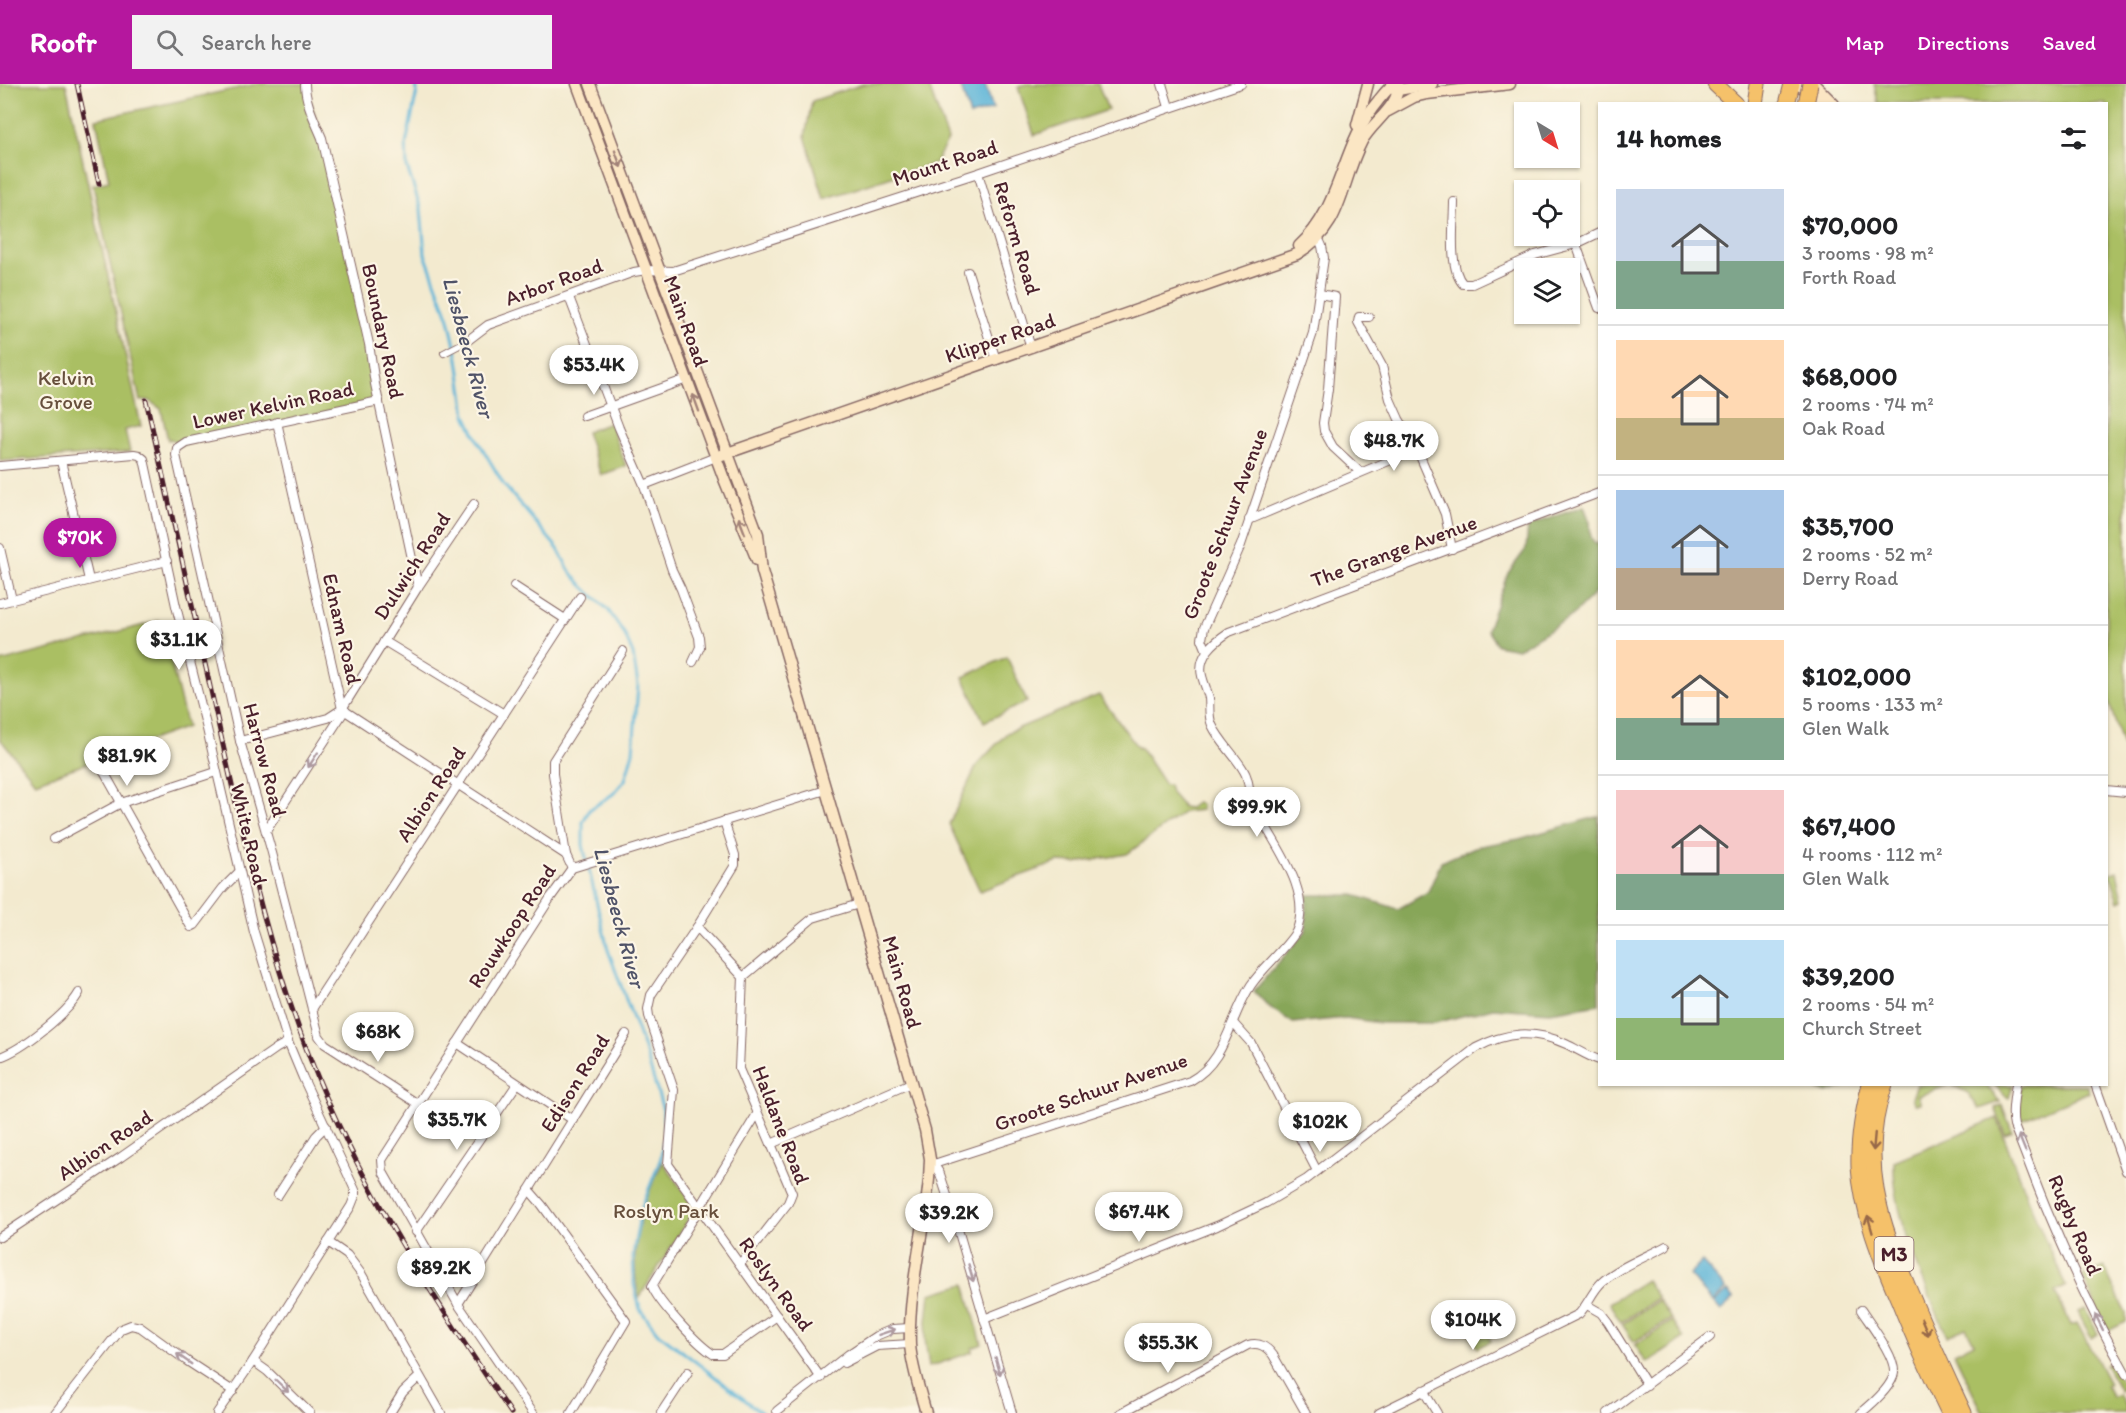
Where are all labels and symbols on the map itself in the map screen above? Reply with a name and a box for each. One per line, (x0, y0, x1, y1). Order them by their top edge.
north arrow (1514, 102, 1580, 168)
street label: Mount Road (889, 134, 1001, 191)
one-way arrow (614, 150, 625, 168)
street label: Reform Road (988, 178, 1047, 298)
street label: Arbor Road (501, 252, 607, 311)
street label: Boundary Road (357, 261, 410, 401)
street label: Main Road (658, 272, 715, 370)
water label: Liesbeeck River (437, 274, 501, 423)
street label: Klipper Road (942, 307, 1058, 368)
pin: $53.4K (545, 345, 643, 396)
park label: Kelvin Grove (38, 365, 94, 414)
street label: Lower Kelvin Road (190, 375, 356, 434)
one-way arrow (689, 394, 700, 412)
pin: $48.7K (1345, 421, 1443, 472)
street label: Groote Schuur Avenue (1177, 425, 1272, 623)
street label: Dulwich Road (368, 508, 455, 624)
street label: The Grange Avenue (1307, 509, 1480, 592)
one-way arrow (736, 517, 747, 535)
pin: $70K (44, 518, 116, 569)
street label: Ednam Road (318, 571, 368, 687)
pin: $31.1K (130, 620, 228, 671)
street label: Harrow Road (238, 700, 293, 820)
pin: $81.9K (78, 736, 176, 787)
street label: Albion Road (390, 741, 471, 846)
one-way arrow (307, 751, 319, 768)
street label: White Road (226, 781, 273, 888)
pin: $99.9K (1208, 787, 1306, 838)
water label: Liesbeeck River (588, 844, 652, 993)
street label: Rouwkoop Road (462, 859, 561, 992)
street label: Main Road (877, 933, 928, 1031)
pin: $68K (342, 1012, 414, 1063)
street label: Edison Road (535, 1029, 615, 1136)
street label: Groote Schuur Avenue (991, 1047, 1191, 1136)
street label: Haldane Road (747, 1062, 816, 1188)
pin: $35.7K (408, 1100, 506, 1151)
pin: $102K (1278, 1102, 1362, 1153)
street label: Albion Road (53, 1104, 157, 1185)
one-way arrow (1868, 1131, 1879, 1151)
one-way arrow (2015, 1135, 2026, 1153)
street label: Rugby Road (2043, 1171, 2108, 1279)
pin: $67.4K (1090, 1192, 1188, 1243)
pin: $39.2K (900, 1193, 998, 1244)
park label: Roslyn Park (613, 1198, 719, 1223)
one-way arrow (1864, 1215, 1875, 1234)
street label: Roslyn Road (734, 1232, 819, 1336)
road number: M3 (1874, 1237, 1914, 1271)
pin: $89.2K (392, 1248, 490, 1299)
one-way arrow (965, 1263, 977, 1282)
pin: $104K (1431, 1300, 1515, 1351)
one-way arrow (2092, 1314, 2104, 1332)
one-way arrow (1920, 1318, 1931, 1336)
pin: $55.3K (1119, 1323, 1217, 1374)
one-way arrow (877, 1326, 896, 1337)
one-way arrow (177, 1353, 193, 1365)
one-way arrow (993, 1356, 1004, 1375)
one-way arrow (274, 1378, 289, 1393)

